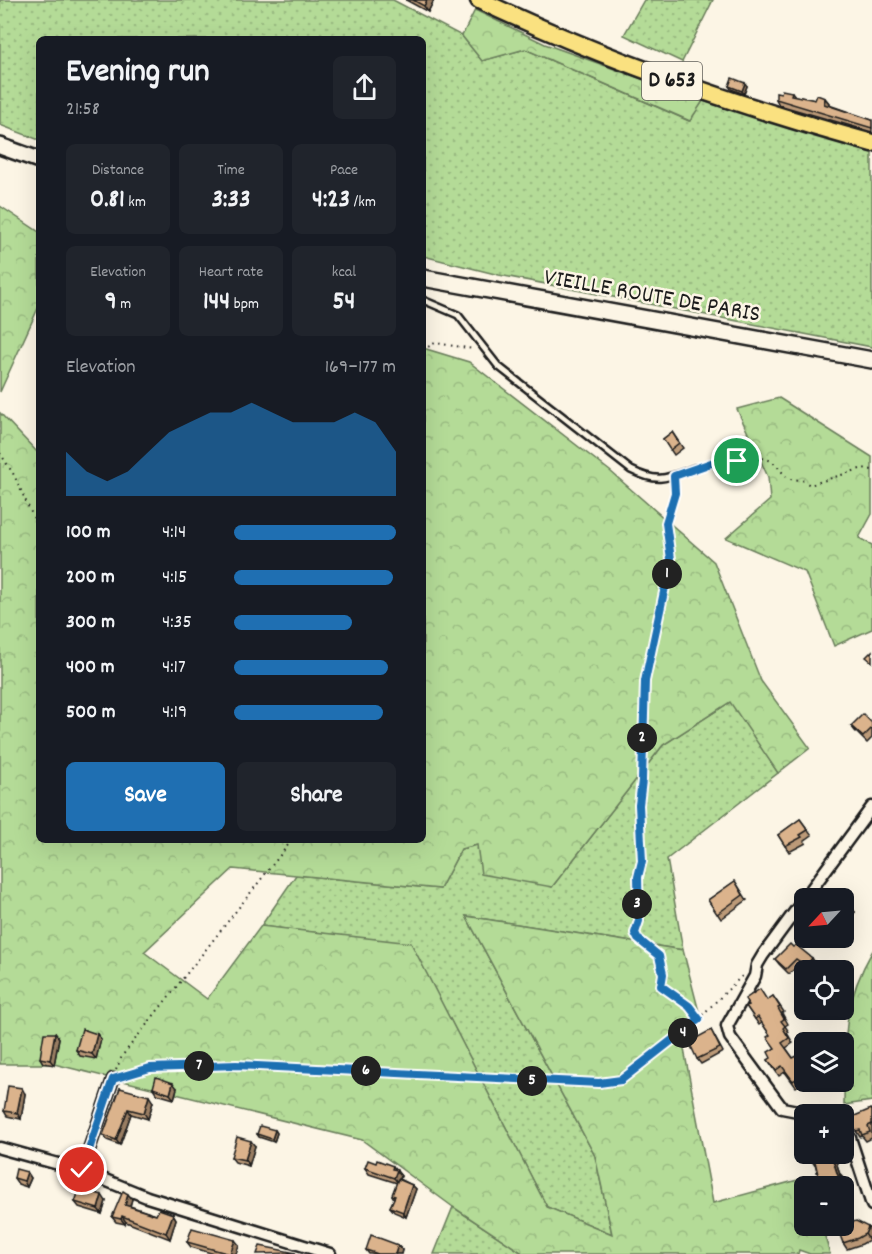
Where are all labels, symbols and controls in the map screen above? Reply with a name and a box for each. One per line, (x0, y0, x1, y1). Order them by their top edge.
text: Evening run (66, 50, 210, 97)
button: share (333, 56, 396, 119)
road number: D 653 (642, 62, 702, 100)
text: 21:58 (66, 96, 100, 124)
text: Distance (92, 159, 144, 182)
text: Time (217, 159, 245, 182)
text: Pace (330, 159, 358, 182)
text: 0.81 (90, 182, 125, 219)
text: 3:33 (212, 182, 250, 219)
text: 4:23 (312, 182, 350, 219)
text: km (125, 191, 146, 214)
text: /km (350, 191, 376, 214)
text: Elevation (90, 261, 146, 284)
text: Heart rate (199, 261, 263, 284)
text: kcal (332, 261, 356, 284)
street label: VIEILLE ROUTE DE PARIS (541, 261, 763, 333)
text: 9 (105, 284, 117, 321)
text: 144 (203, 284, 230, 321)
text: 54 (333, 284, 355, 321)
text: m (117, 293, 131, 316)
text: bpm (230, 293, 259, 316)
text: Elevation (66, 354, 136, 382)
text: 169–177 m (325, 354, 396, 382)
pin (711, 435, 762, 486)
icon: arrive (720, 444, 753, 477)
text: 100 m (66, 519, 111, 547)
text: 4:14 (162, 519, 186, 547)
pin: 1 (652, 559, 682, 589)
text: 1 (665, 562, 669, 585)
text: 200 m (66, 564, 115, 592)
text: 4:15 (162, 564, 187, 592)
text: 300 m (66, 609, 115, 637)
text: 4:35 (162, 609, 192, 637)
text: 400 m (66, 654, 114, 682)
text: 4:17 (162, 654, 186, 682)
text: 500 m (66, 699, 115, 727)
text: 4:19 (162, 699, 187, 727)
pin: 2 (627, 723, 657, 753)
text: 2 (639, 726, 646, 749)
button: Save (66, 762, 225, 831)
button: Share (237, 762, 396, 831)
north arrow (794, 888, 854, 948)
map controls (794, 888, 854, 1236)
pin: 3 (622, 889, 652, 919)
text: 3 (633, 892, 641, 915)
button: locate (794, 960, 854, 1020)
pin: 4 (668, 1018, 698, 1048)
text: 4 (680, 1021, 686, 1044)
button: layers (794, 1032, 854, 1092)
pin: 7 (184, 1051, 214, 1081)
text: 7 (196, 1054, 202, 1077)
pin: 6 (351, 1056, 381, 1086)
text: 6 (362, 1059, 370, 1082)
pin: 5 (517, 1066, 547, 1096)
text: 5 (528, 1069, 536, 1092)
button: + (794, 1104, 854, 1164)
pin (56, 1144, 107, 1195)
icon: check (65, 1153, 98, 1186)
button: − (794, 1176, 854, 1236)

